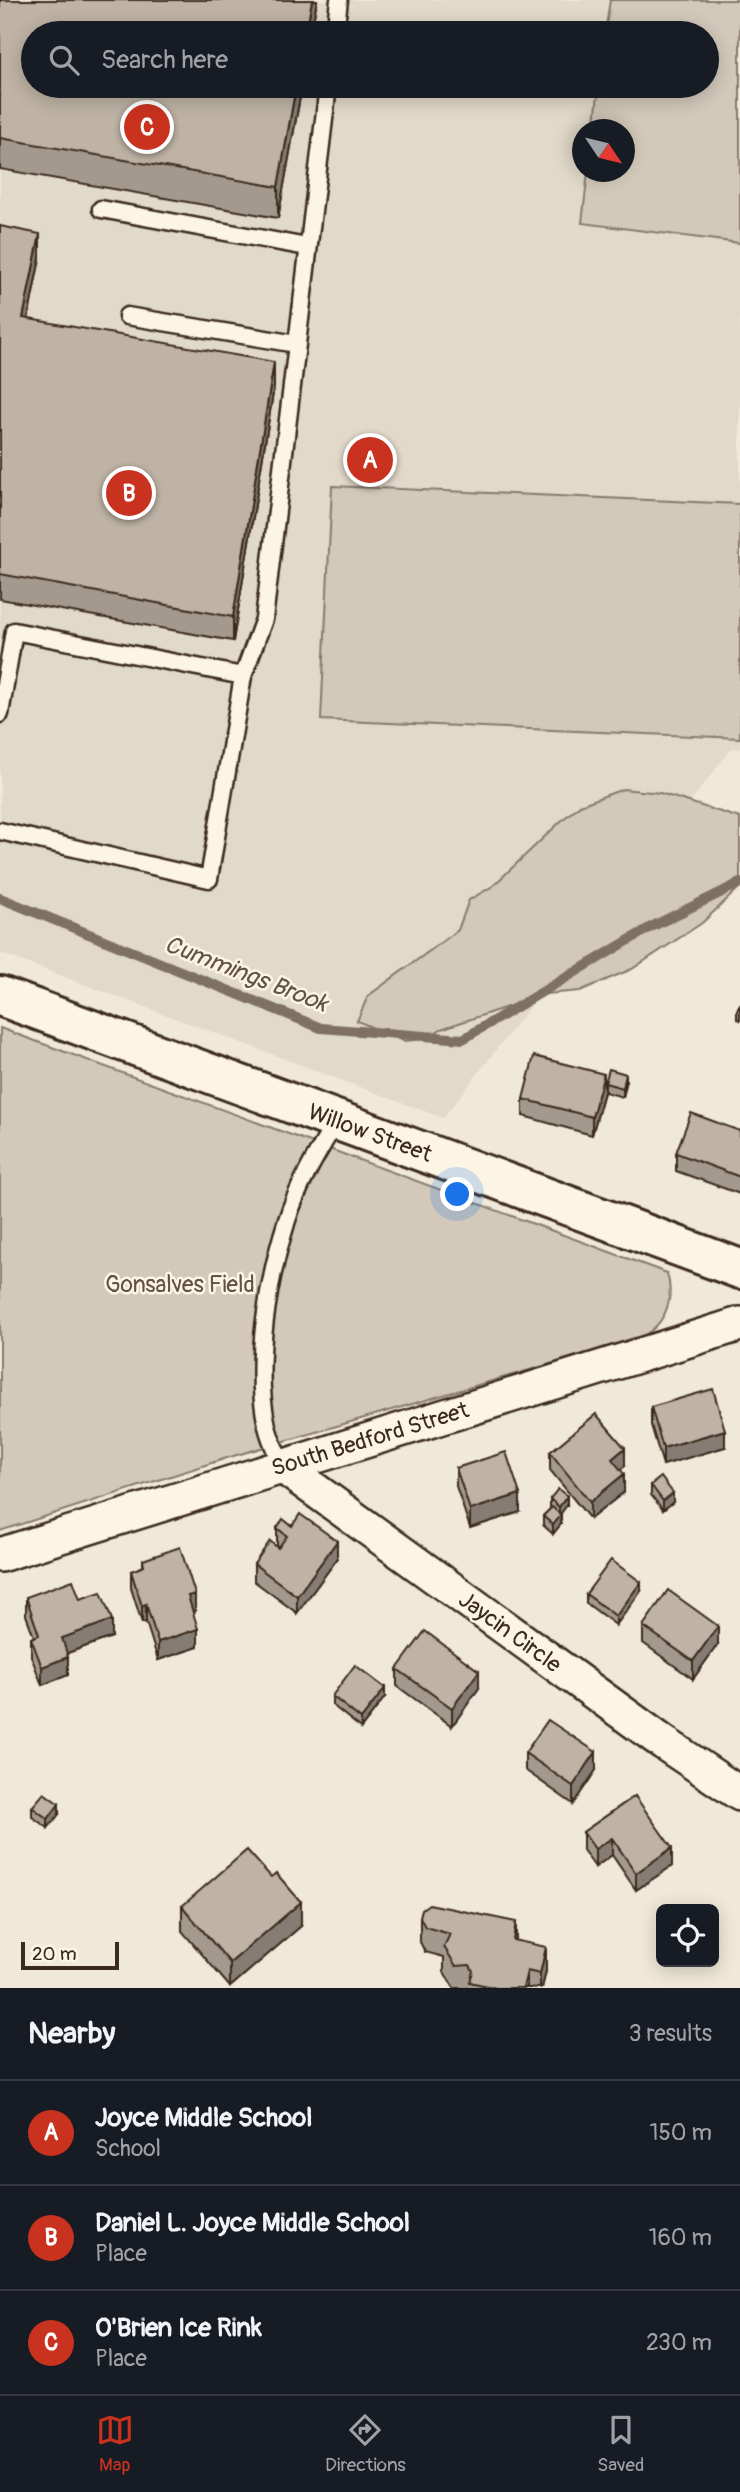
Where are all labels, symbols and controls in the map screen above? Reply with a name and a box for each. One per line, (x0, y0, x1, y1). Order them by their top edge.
search box (21, 21, 719, 98)
icon: search (45, 41, 83, 79)
text: Search here (101, 44, 228, 76)
pin: C (124, 101, 170, 153)
north arrow (572, 119, 635, 182)
pin: A (347, 434, 393, 486)
pin: B (106, 467, 152, 519)
water label: Cummings Brook (161, 930, 333, 1019)
street label: Willow Street (304, 1097, 437, 1169)
your location (440, 1177, 474, 1211)
park label: Gonsalves Field (105, 1270, 255, 1299)
street label: South Bedford Street (268, 1395, 473, 1483)
street label: Jaycin Circle (453, 1585, 568, 1679)
map controls (656, 1904, 719, 1967)
button: locate (656, 1904, 719, 1967)
scale bar (21, 1939, 119, 1971)
text: 20 m (32, 1942, 77, 1966)
text: Nearby (28, 2015, 115, 2052)
text: 3 results (629, 2019, 712, 2048)
text: Joyce Middle School (95, 2102, 312, 2134)
text: A (44, 2118, 58, 2147)
text: 150 m (649, 2118, 712, 2147)
text: School (95, 2134, 161, 2163)
text: Daniel L. Joyce Middle School (95, 2207, 410, 2239)
text: B (44, 2223, 58, 2252)
text: 160 m (648, 2223, 712, 2252)
text: Place (95, 2239, 147, 2268)
text: O'Brien Ice Rink (95, 2312, 262, 2344)
text: C (44, 2328, 58, 2357)
text: 230 m (646, 2328, 712, 2357)
text: Place (95, 2344, 147, 2373)
tab: Map (96, 2411, 134, 2477)
tab: Directions (325, 2411, 406, 2477)
tab: Saved (597, 2411, 644, 2477)

